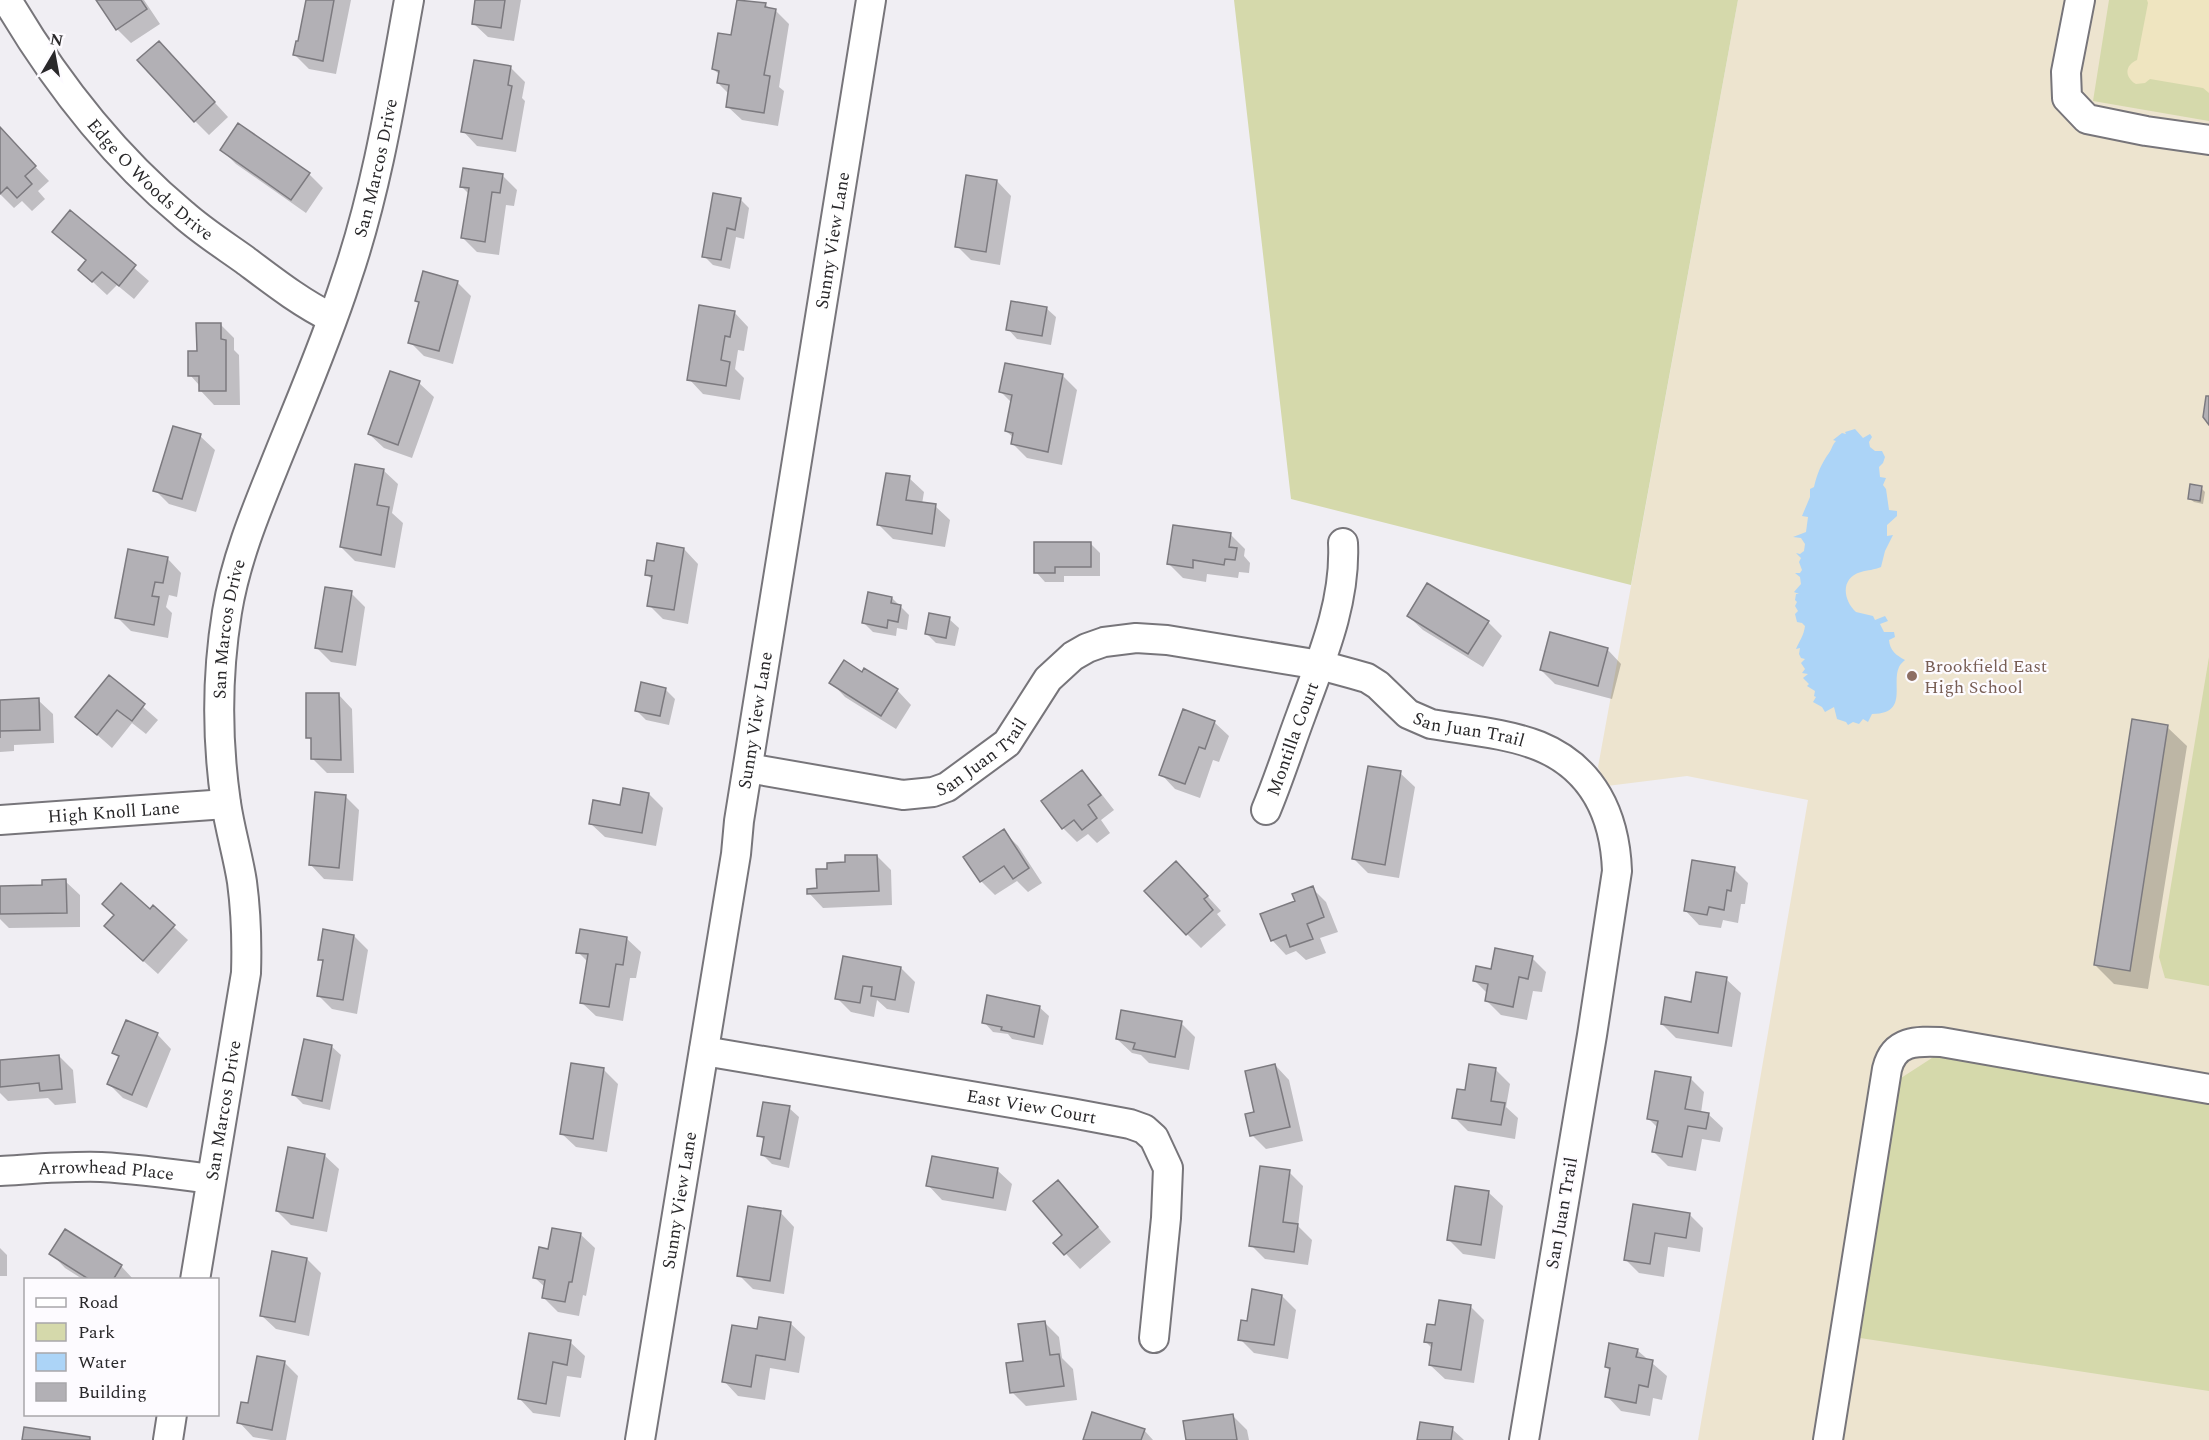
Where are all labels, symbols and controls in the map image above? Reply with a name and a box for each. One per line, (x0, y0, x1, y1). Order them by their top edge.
north arrow (24, 24, 84, 84)
text: N (48, 27, 65, 53)
street label: San Marcos Drive (347, 96, 404, 241)
street label: Edge O Woods Drive (81, 112, 219, 247)
street label: Sunny View Lane (808, 170, 857, 311)
street label: San Marcos Drive (206, 556, 252, 699)
street label: Sunny View Lane (731, 650, 780, 791)
place label: Brookfield East High School (1924, 653, 2047, 701)
marker: Brookfield East High School (1905, 669, 1919, 683)
street label: Montilla Court (1259, 678, 1326, 800)
street label: San Juan Trail (1409, 704, 1528, 754)
street label: San Juan Trail (932, 712, 1033, 803)
street label: High Knoll Lane (47, 794, 181, 830)
street label: San Marcos Drive (198, 1038, 248, 1182)
street label: East View Court (964, 1082, 1098, 1131)
street label: Sunny View Lane (655, 1130, 704, 1271)
street label: Arrowhead Place (37, 1153, 175, 1187)
street label: San Juan Trail (1539, 1155, 1585, 1271)
legend (24, 1278, 219, 1416)
text: Road (78, 1289, 119, 1316)
text: Park (78, 1319, 115, 1346)
text: Water (78, 1349, 126, 1376)
text: Building (78, 1379, 147, 1406)

